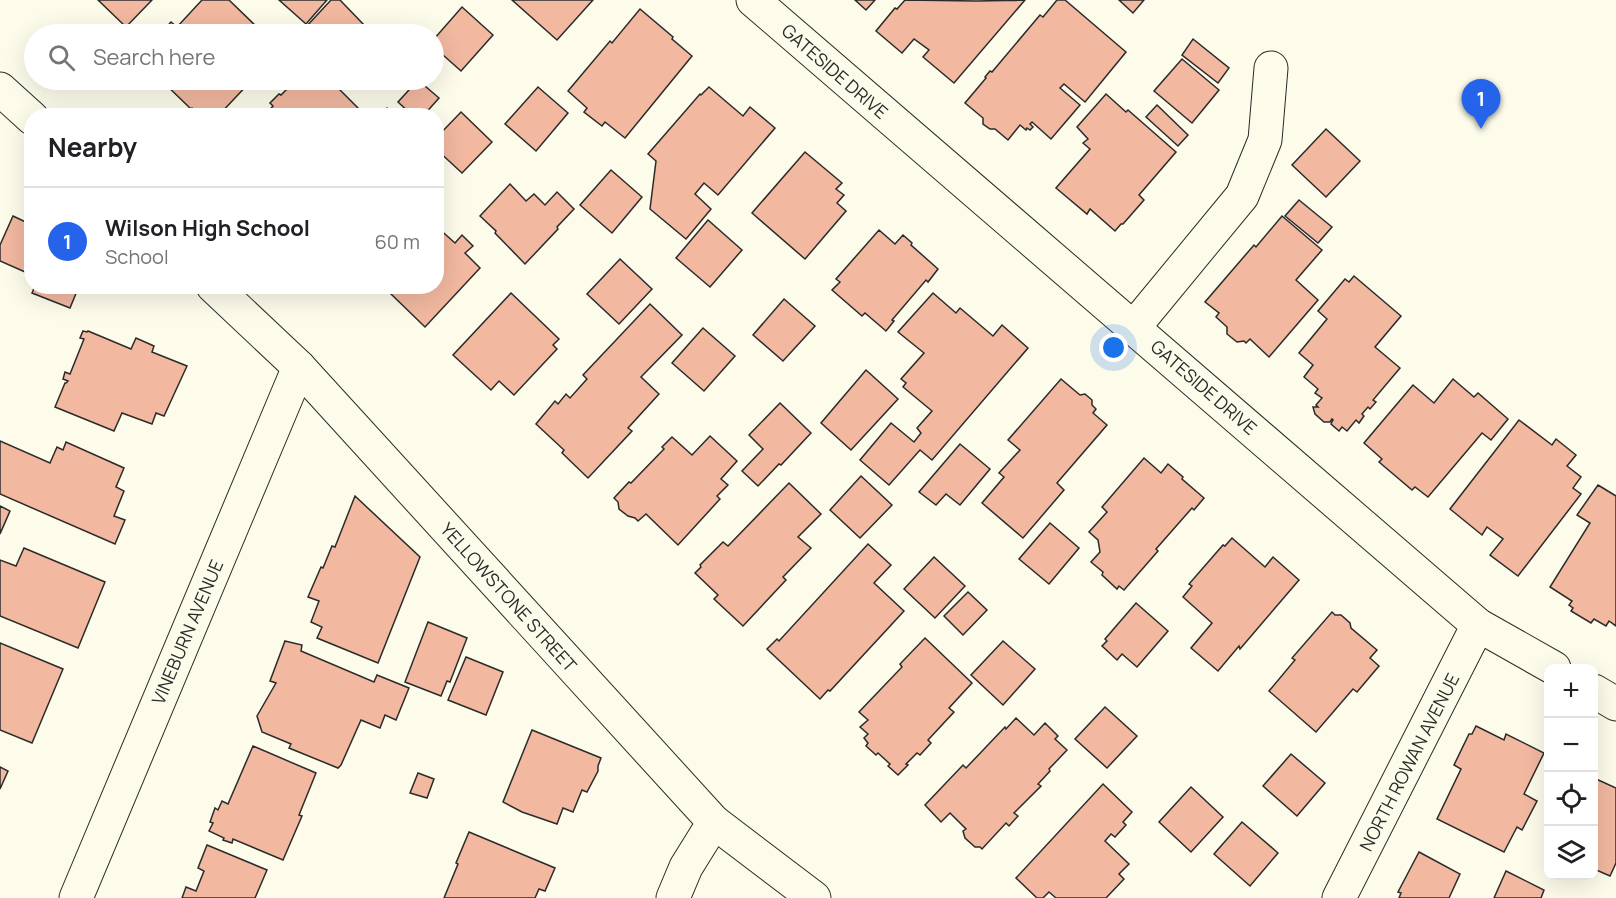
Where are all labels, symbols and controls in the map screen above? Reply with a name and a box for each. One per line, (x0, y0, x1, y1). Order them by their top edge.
street label: GATESIDE DRIVE (777, 18, 893, 124)
search box (24, 24, 444, 90)
icon: search (45, 41, 78, 74)
text: Search here (93, 42, 215, 72)
pin: 1 (1462, 80, 1500, 129)
text: Nearby (48, 129, 137, 165)
text: Wilson High School (105, 213, 310, 243)
text: 1 (63, 228, 72, 255)
text: 60 m (374, 228, 420, 255)
text: School (105, 243, 169, 270)
your location (1099, 333, 1128, 362)
street label: GATESIDE DRIVE (1146, 334, 1262, 440)
street label: YELLOWSTONE STREET (436, 517, 583, 677)
street label: VINEBURN AVENUE (146, 556, 228, 708)
map controls (1544, 664, 1598, 880)
button: + (1544, 664, 1598, 718)
street label: NORTH ROWAN AVENUE (1354, 669, 1464, 855)
button: − (1544, 718, 1598, 772)
button: locate (1544, 772, 1598, 826)
button: layers (1544, 826, 1598, 880)

